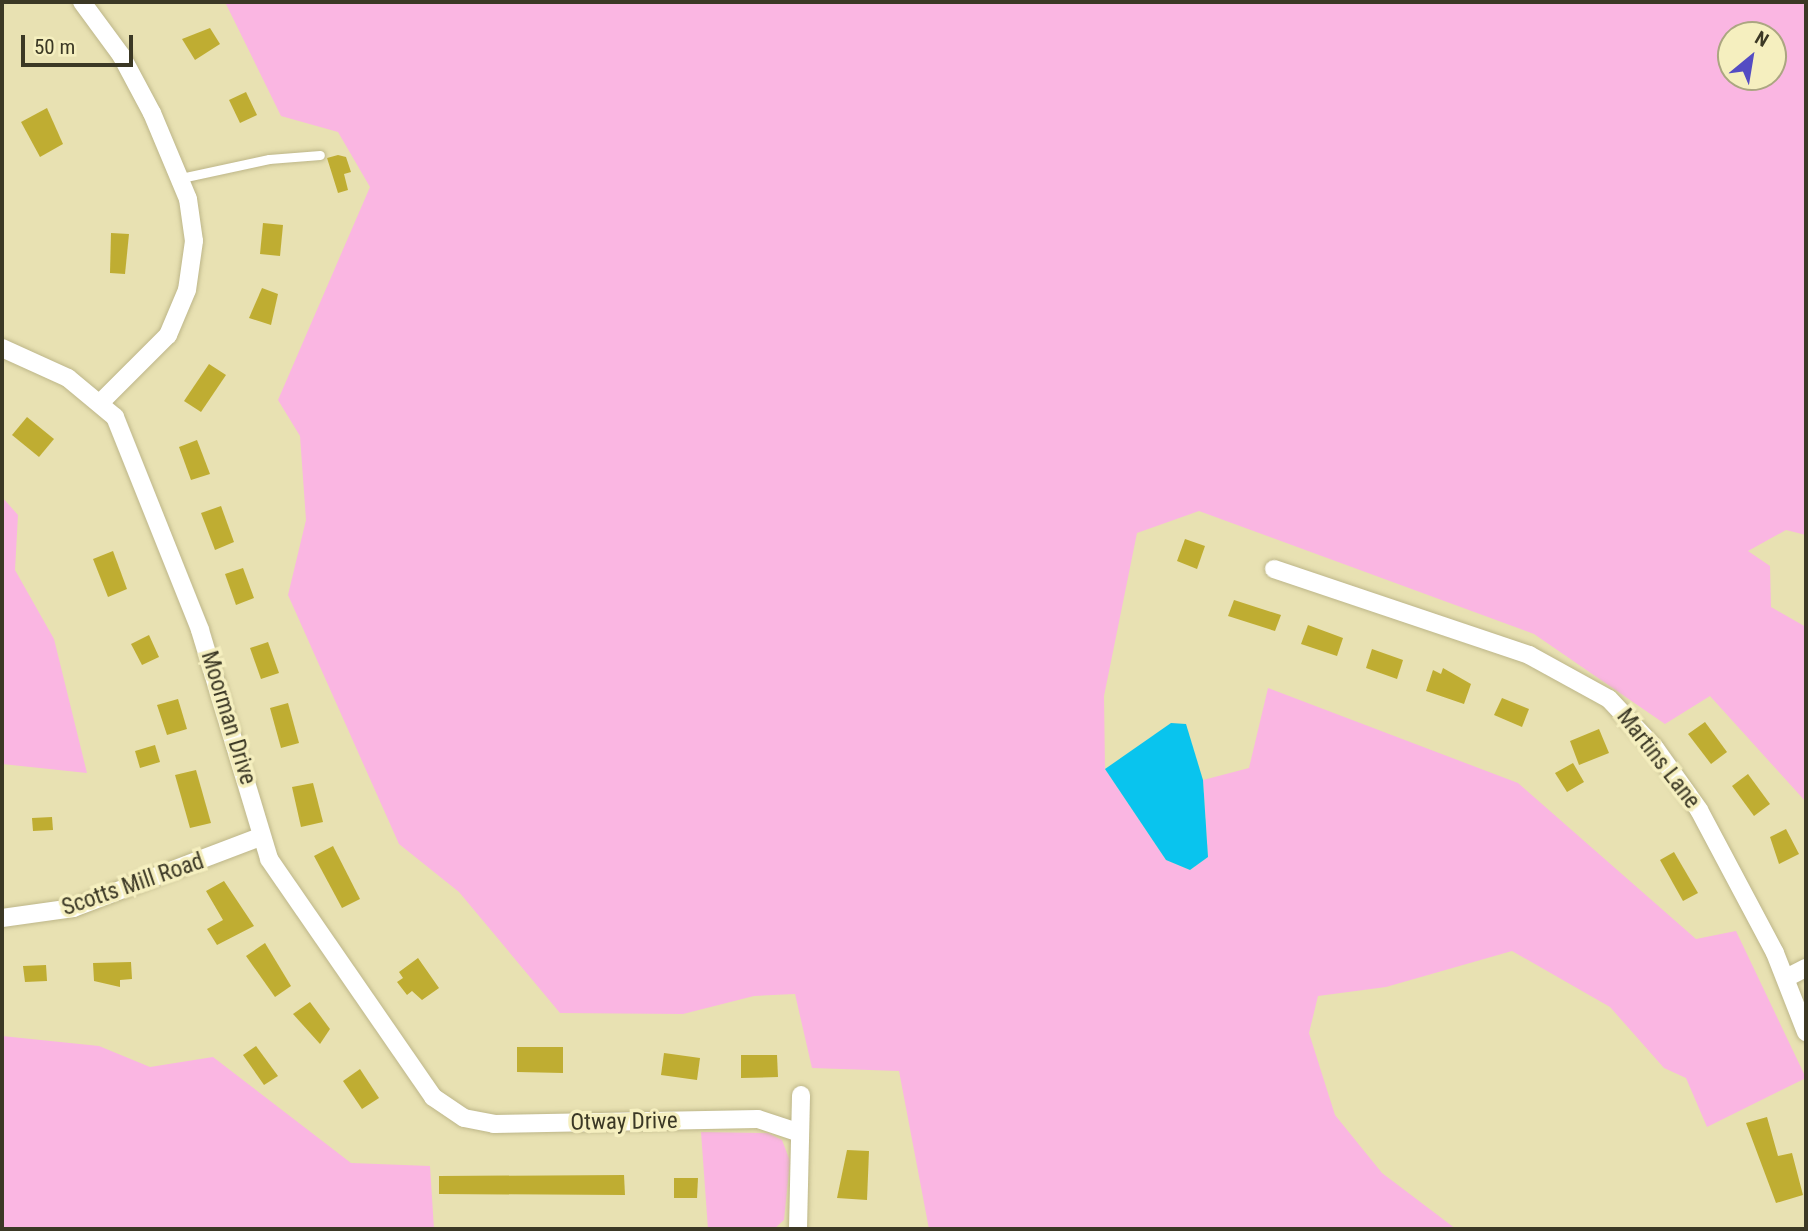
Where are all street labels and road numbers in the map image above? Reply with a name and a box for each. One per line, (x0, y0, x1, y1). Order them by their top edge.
street label: Moorman Drive (195, 648, 261, 788)
street label: Martins Lane (1611, 704, 1705, 814)
street label: Scotts Mill Road (58, 848, 208, 922)
street label: Otway Drive (570, 1107, 678, 1137)

